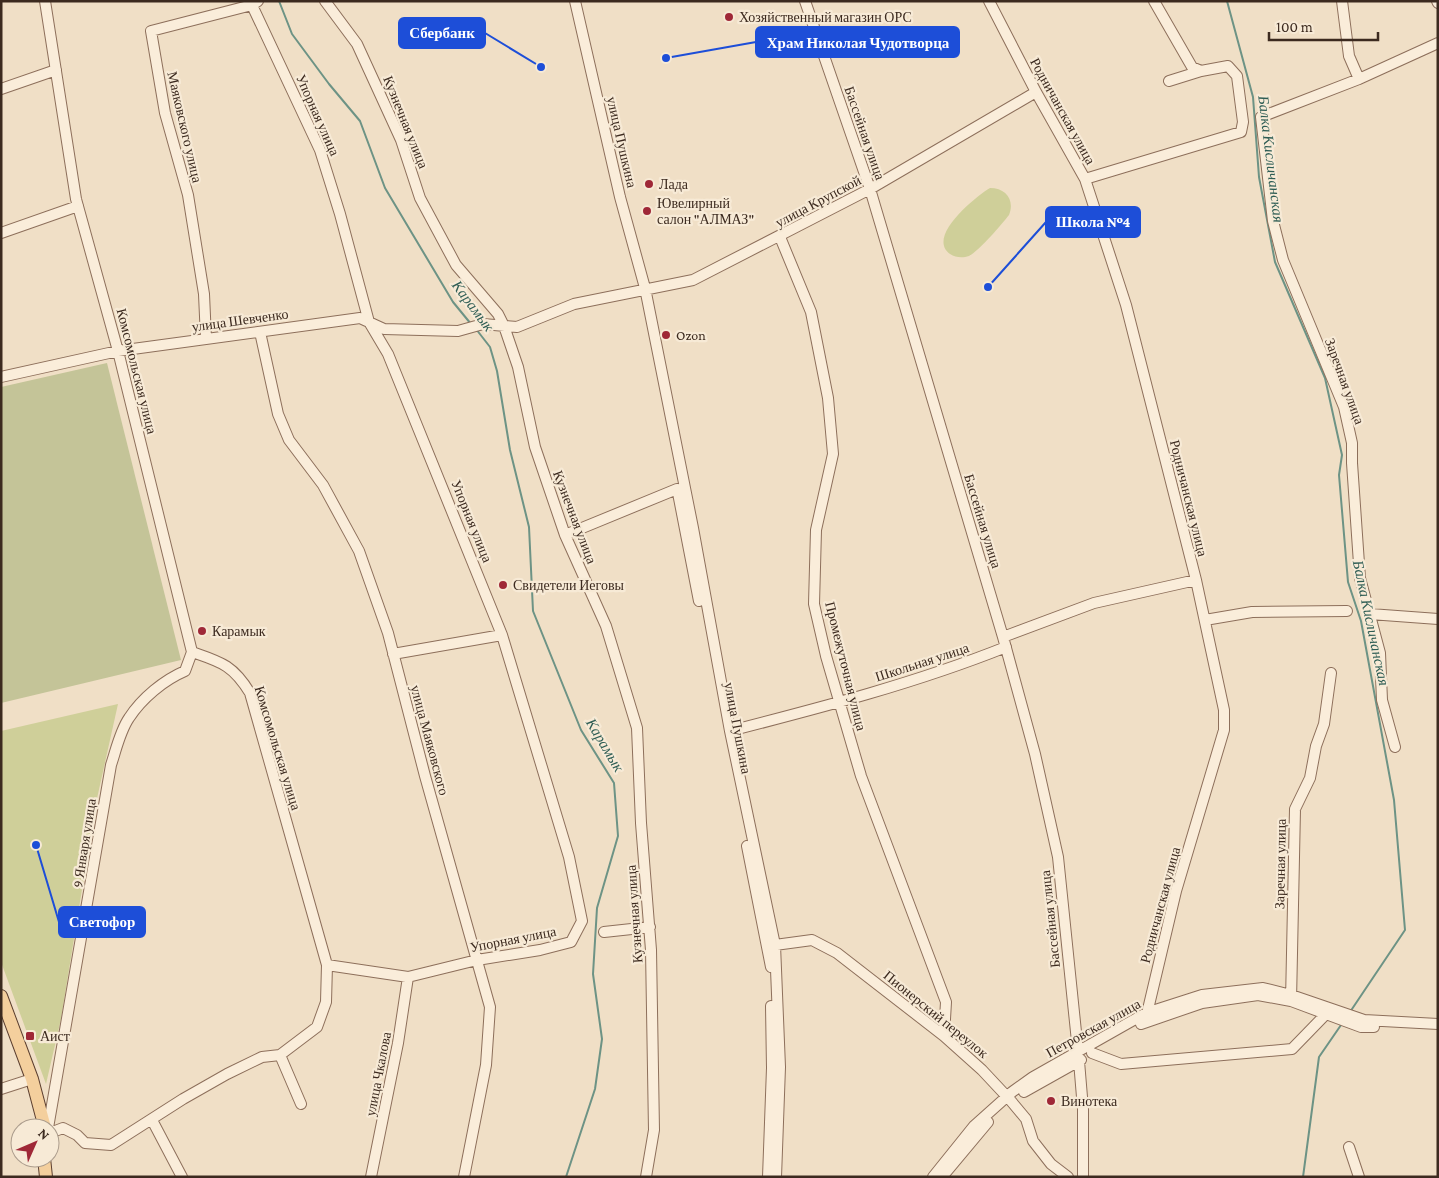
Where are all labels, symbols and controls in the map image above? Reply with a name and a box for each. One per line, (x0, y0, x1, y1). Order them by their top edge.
place label: Хозяйственный магазин ОРС (739, 9, 912, 25)
scale bar (1269, 10, 1378, 42)
marker: Хозяйственный магазин ОРС (723, 11, 735, 23)
callout: Сбербанк (399, 18, 485, 48)
text: 100 m (1276, 19, 1313, 35)
text: Сбербанк (409, 25, 475, 41)
callout: Храм Николая Чудотворца (756, 27, 959, 57)
text: Храм Николая Чудотворца (767, 35, 950, 51)
street label: Родничанская улица (1027, 55, 1099, 168)
street label: Маяковского улица (164, 70, 206, 185)
street label: Упорная улица (293, 72, 343, 159)
street label: Кузнечная улица (380, 73, 432, 171)
street label: Бассейная улица (841, 84, 889, 183)
water label: Балка Кисличанская (1255, 94, 1287, 223)
street label: улица Пушкина (604, 95, 640, 190)
street label: улица Крупской (772, 171, 864, 230)
place label: Лада (659, 176, 689, 192)
marker: Лада (643, 178, 655, 190)
place label: Ювелирный салон "АЛМАЗ" (657, 195, 754, 227)
marker: Ювелирный салон "АЛМАЗ" (641, 205, 653, 217)
callout: Школа №4 (1046, 207, 1140, 237)
text: Школа №4 (1056, 214, 1130, 230)
water label: Карамык (448, 277, 498, 335)
street label: улица Шевченко (191, 305, 289, 335)
street label: Комсомольская улица (114, 307, 161, 436)
place label: Ozon (676, 327, 706, 343)
marker: Ozon (660, 329, 672, 341)
street label: Заречная улица (1322, 336, 1368, 427)
street label: Родничанская улица (1167, 438, 1211, 559)
street label: Кузнечная улица (550, 468, 600, 567)
street label: Бассейная улица (961, 472, 1005, 571)
street label: Упорная улица (448, 477, 496, 565)
water label: Балка Кисличанская (1350, 558, 1392, 687)
place label: Свидетели Иеговы (513, 577, 625, 593)
marker: Свидетели Иеговы (497, 579, 509, 591)
street label: Промежуточная улица (822, 600, 870, 733)
place label: Карамык (212, 623, 266, 639)
marker: Карамык (196, 625, 208, 637)
street label: Школьная улица (873, 639, 972, 685)
street label: улица Пушкина (721, 681, 755, 776)
street label: улица Маяковского (408, 683, 452, 797)
street label: Комсомольская улица (252, 684, 305, 813)
water label: Карамык (582, 715, 628, 775)
street label: 9 Января улица (69, 797, 99, 889)
street label: Заречная улица (1271, 818, 1289, 909)
street label: Родничанская улица (1137, 844, 1183, 965)
street label: Кузнечная улица (623, 864, 645, 964)
street label: Бассейная улица (1037, 869, 1063, 969)
callout: Светофор (59, 907, 145, 937)
text: Светофор (69, 914, 135, 930)
street label: Упорная улица (469, 923, 558, 955)
street label: Пионерский переулок (881, 967, 992, 1061)
street label: Петровская улица (1043, 995, 1144, 1061)
place label: Аист (40, 1028, 70, 1044)
marker: Аист (24, 1030, 36, 1042)
street label: улица Чкалова (362, 1030, 394, 1118)
place label: Винотека (1061, 1093, 1118, 1109)
marker: Винотека (1045, 1095, 1057, 1107)
north arrow (10, 1118, 60, 1168)
text: N (35, 1125, 54, 1143)

